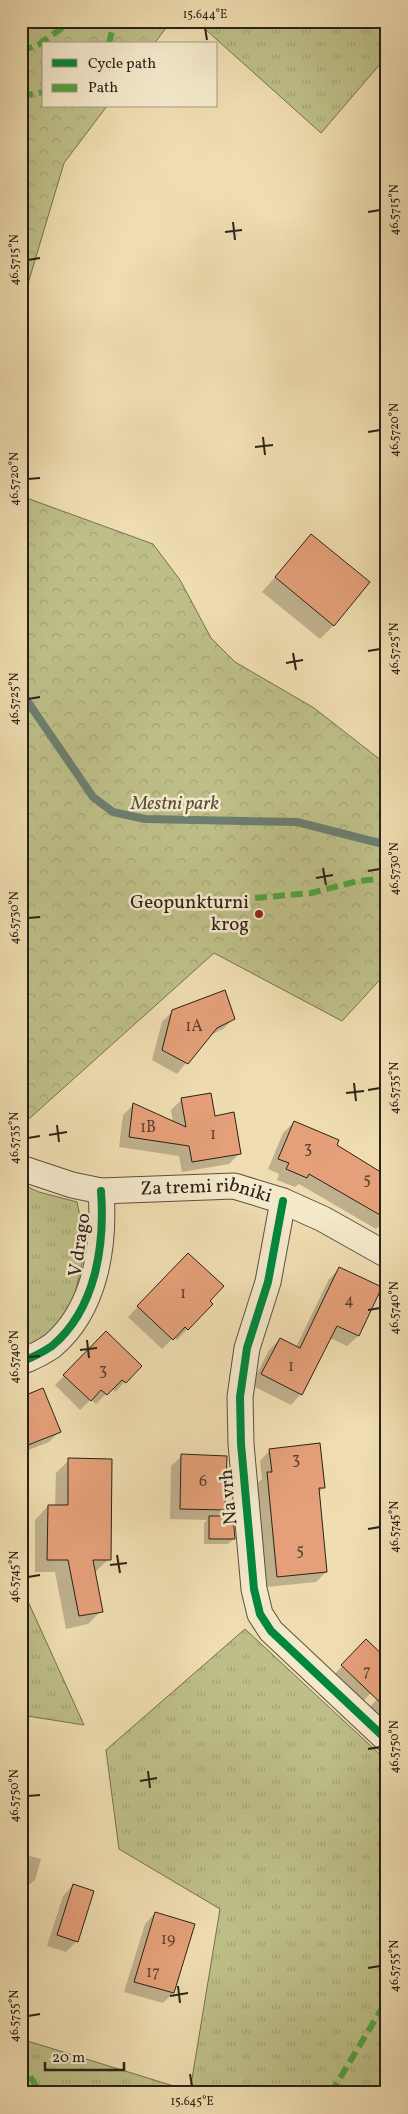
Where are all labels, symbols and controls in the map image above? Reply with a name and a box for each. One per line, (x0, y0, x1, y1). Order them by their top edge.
text: 15.644°E (183, 7, 227, 23)
legend (42, 42, 218, 108)
text: Cycle path (88, 54, 156, 75)
text: Path (88, 78, 118, 99)
text: 46.5715°N (387, 184, 403, 236)
text: 46.5715°N (7, 234, 23, 286)
text: 46.5720°N (387, 403, 403, 457)
text: 46.5720°N (7, 452, 23, 506)
text: 46.5725°N (387, 623, 403, 675)
text: 46.5725°N (7, 673, 23, 725)
park label: Mestni park (130, 791, 219, 817)
text: 46.5730°N (387, 842, 403, 896)
place label: Geopunkturni krog (130, 890, 249, 938)
text: 46.5730°N (7, 891, 23, 945)
marker: Geopunkturni krog (253, 908, 265, 920)
house number: 1A (185, 1016, 203, 1038)
text: 46.5735°N (387, 1062, 403, 1114)
text: 46.5735°N (7, 1112, 23, 1164)
house number: 1B (140, 1117, 156, 1139)
house number: 1 (210, 1124, 216, 1146)
house number: 3 (304, 1138, 312, 1160)
house number: 5 (363, 1169, 371, 1191)
street label: Za tremi ribniki (140, 1172, 275, 1210)
street label: V drago (63, 1211, 97, 1279)
text: 46.5740°N (387, 1281, 403, 1335)
house number: 1 (180, 1283, 186, 1305)
house number: 4 (344, 1290, 354, 1312)
text: 46.5740°N (7, 1330, 23, 1384)
house number: 1 (288, 1356, 294, 1378)
house number: 3 (99, 1360, 107, 1382)
house number: 3 (292, 1449, 300, 1471)
street label: Na vrh (214, 1468, 244, 1526)
house number: 6 (199, 1471, 207, 1493)
text: 46.5745°N (387, 1501, 403, 1553)
house number: 5 (296, 1540, 304, 1562)
text: 46.5745°N (7, 1551, 23, 1603)
house number: 7 (363, 1661, 371, 1683)
text: 46.5750°N (387, 1720, 403, 1774)
text: 46.5750°N (7, 1769, 23, 1823)
house number: 19 (161, 1929, 175, 1951)
text: 46.5755°N (387, 1940, 403, 1992)
house number: 17 (146, 1962, 160, 1984)
text: 46.5755°N (7, 1990, 23, 2042)
scale bar (45, 2039, 124, 2071)
text: 20 m (52, 2048, 85, 2069)
text: 15.645°E (170, 2094, 214, 2110)

